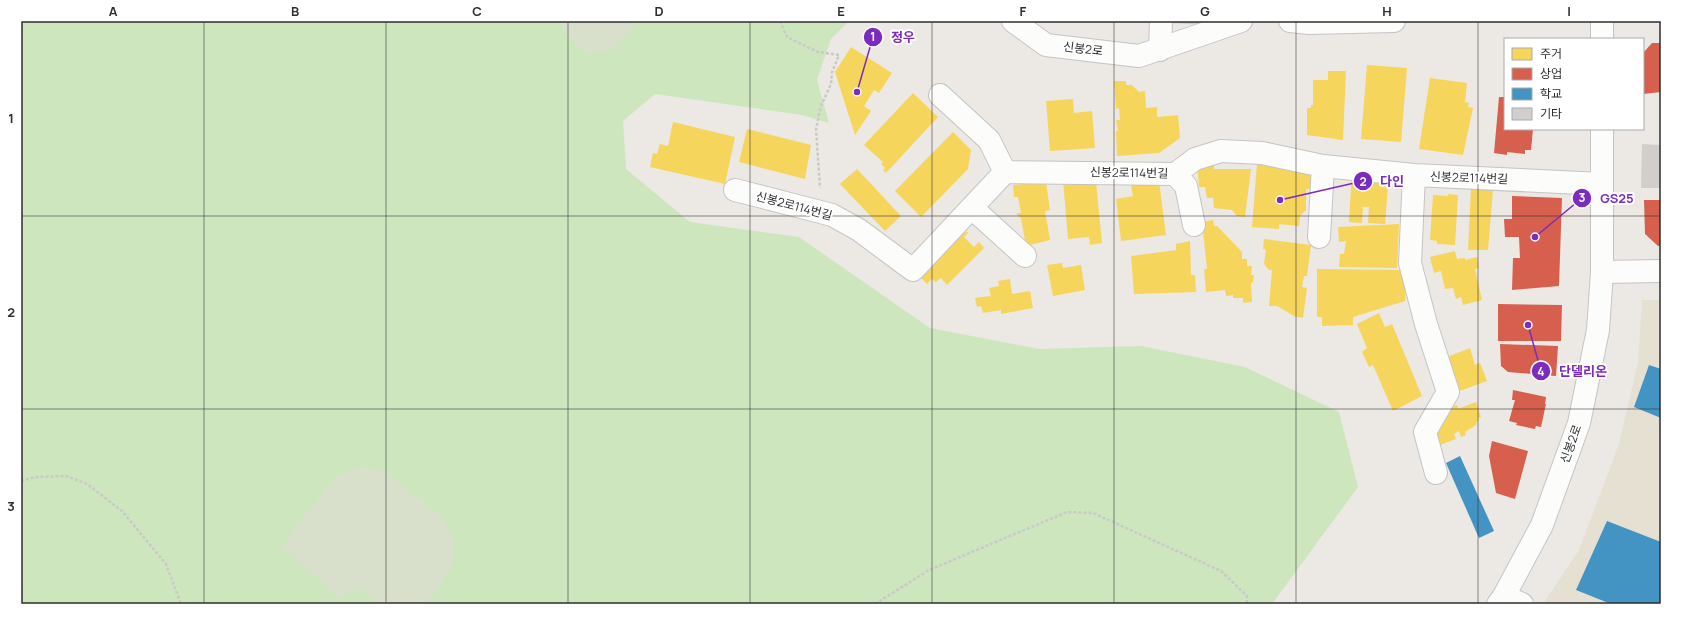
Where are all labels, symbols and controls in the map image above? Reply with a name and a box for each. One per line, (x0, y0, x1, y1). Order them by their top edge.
text: A (109, 2, 118, 20)
text: B (291, 2, 299, 20)
text: C (472, 2, 482, 20)
text: D (654, 2, 664, 20)
text: E (837, 2, 845, 20)
text: F (1020, 2, 1027, 20)
text: G (1200, 2, 1210, 20)
text: H (1382, 2, 1392, 20)
text: I (1567, 2, 1571, 20)
callout: 정우 (863, 25, 923, 50)
text: 1 (870, 28, 876, 45)
text: 정우 (891, 28, 915, 46)
street label: 신봉2로 (1062, 38, 1104, 59)
legend (1504, 38, 1644, 130)
text: 주거 (1540, 45, 1562, 62)
text: 상업 (1540, 65, 1562, 82)
text: 학교 (1540, 85, 1562, 102)
text: 기타 (1540, 105, 1562, 122)
text: 1 (8, 109, 14, 127)
street label: 신봉2로114번길 (1090, 163, 1168, 182)
street label: 신봉2로114번길 (1430, 168, 1509, 187)
callout: 다인 (1353, 169, 1412, 194)
text: 다인 (1380, 172, 1404, 190)
text: 2 (1359, 173, 1367, 190)
callout: GS25 (1572, 186, 1641, 211)
street label: 신봉2로114번길 (754, 187, 834, 224)
text: 3 (1579, 189, 1586, 206)
text: GS25 (1600, 189, 1634, 207)
text: 2 (7, 303, 15, 321)
callout: 단델리온 (1531, 359, 1614, 384)
text: 단델리온 (1559, 362, 1607, 380)
text: 4 (1537, 363, 1545, 380)
street label: 신봉2로 (1556, 422, 1585, 466)
text: 3 (7, 497, 15, 515)

